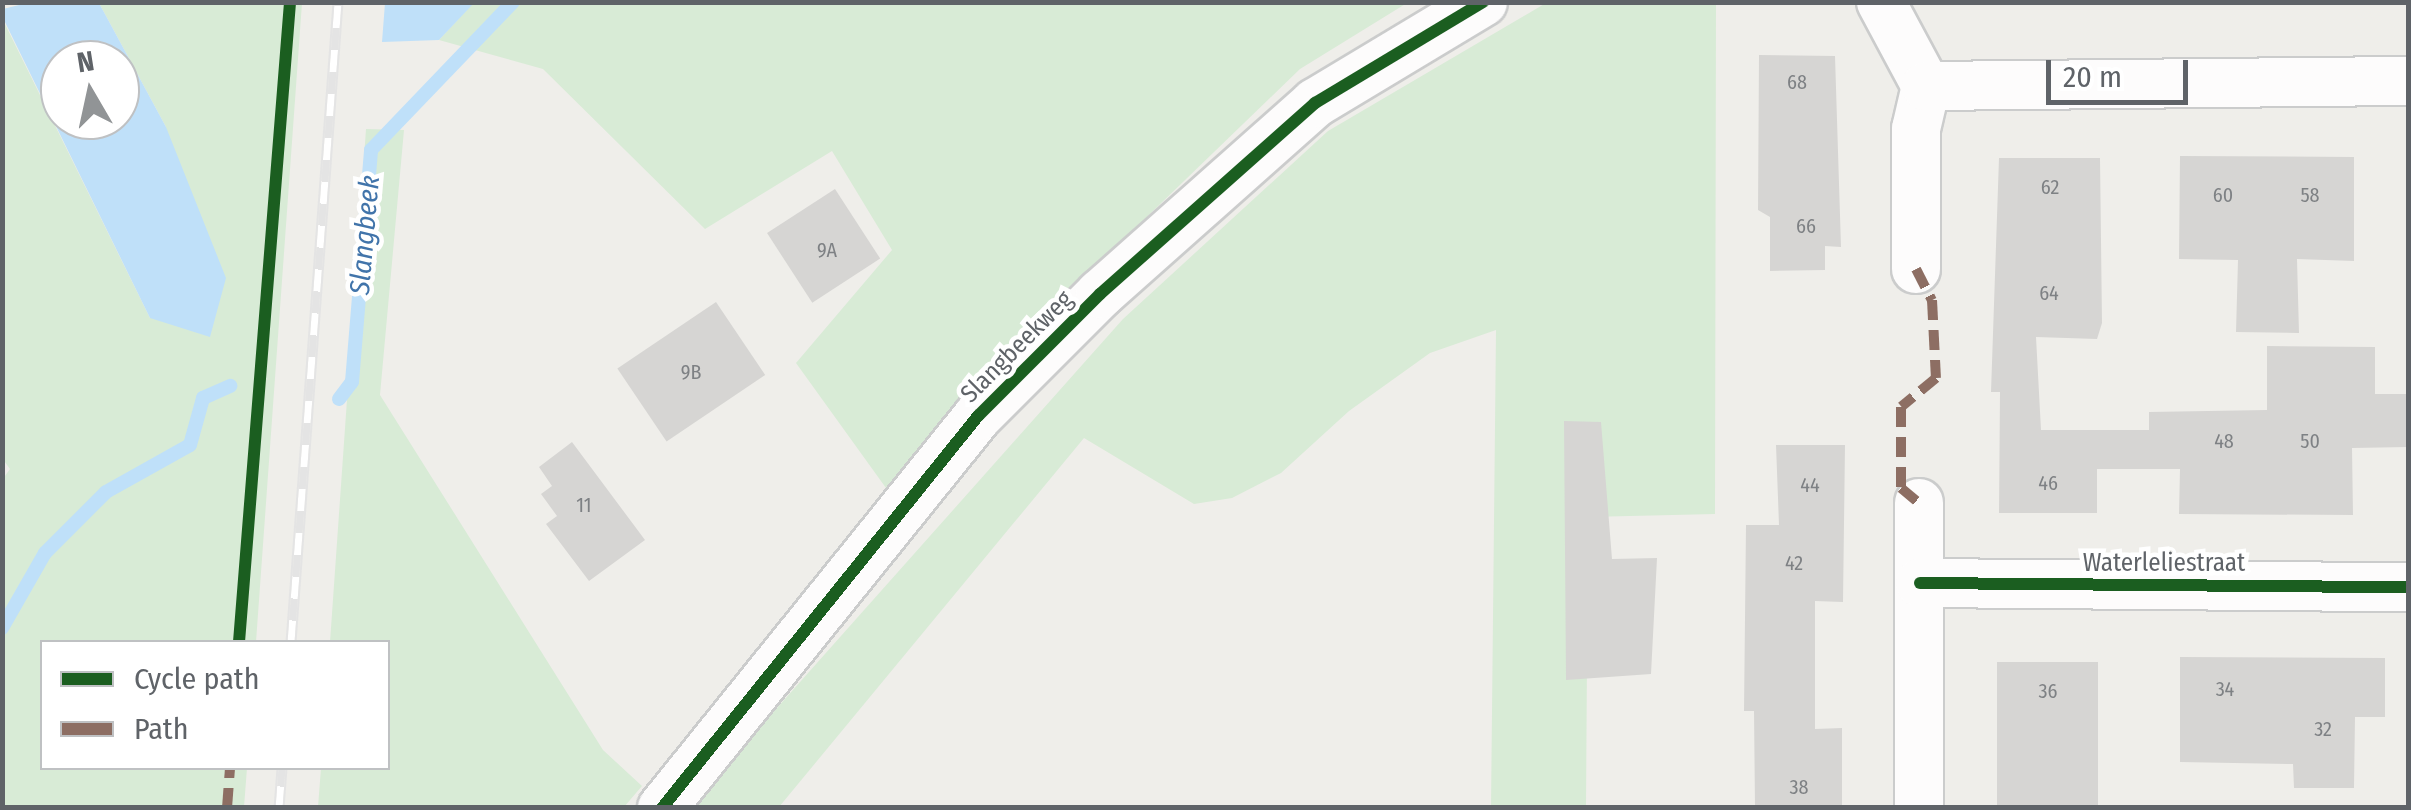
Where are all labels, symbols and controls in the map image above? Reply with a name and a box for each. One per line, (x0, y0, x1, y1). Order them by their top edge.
north arrow (40, 40, 140, 140)
scale bar (2051, 40, 2194, 102)
text: N (75, 44, 96, 79)
text: 20 m (2063, 59, 2122, 95)
house number: 68 (1787, 70, 1807, 94)
water label: Slangbeek (343, 174, 387, 296)
house number: 62 (2041, 175, 2059, 199)
house number: 60 (2213, 183, 2233, 207)
house number: 58 (2300, 183, 2320, 207)
house number: 66 (1796, 214, 1816, 238)
house number: 9A (817, 238, 837, 262)
house number: 64 (2039, 281, 2059, 305)
street label: Slangbeekweg (955, 285, 1079, 409)
house number: 9B (681, 360, 701, 384)
house number: 48 (2214, 429, 2234, 453)
house number: 50 (2300, 429, 2320, 453)
house number: 46 (2038, 471, 2058, 495)
house number: 44 (1800, 473, 1820, 497)
house number: 11 (576, 493, 592, 517)
street label: Waterleliestraat (2083, 548, 2245, 578)
house number: 42 (1785, 551, 1803, 575)
legend (40, 640, 390, 770)
text: Cycle path (134, 661, 260, 697)
house number: 34 (2216, 677, 2234, 701)
house number: 36 (2039, 679, 2057, 703)
text: Path (134, 711, 188, 747)
house number: 32 (2314, 717, 2332, 741)
house number: 38 (1789, 775, 1809, 799)

